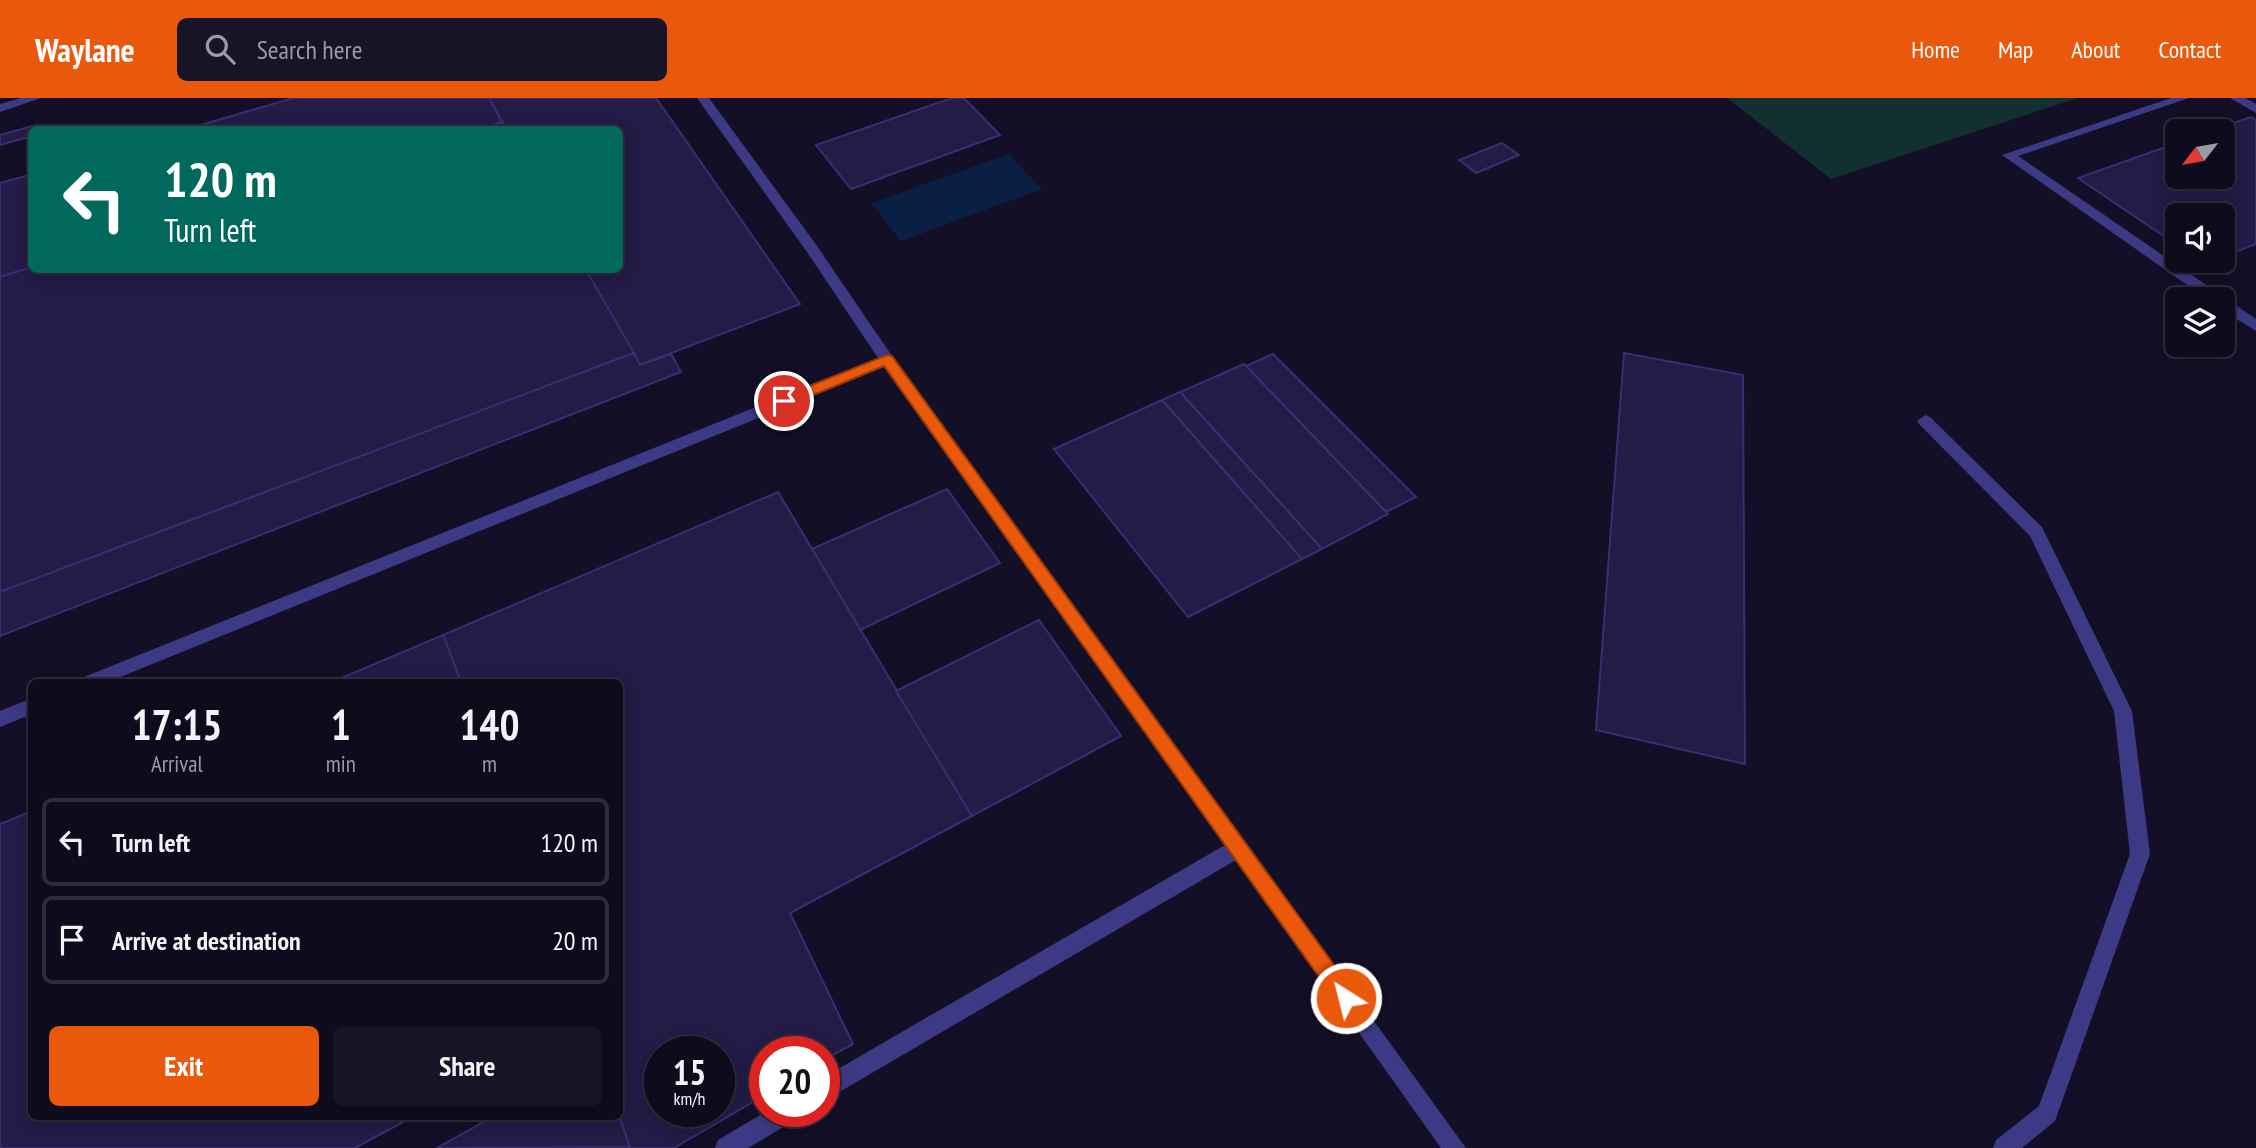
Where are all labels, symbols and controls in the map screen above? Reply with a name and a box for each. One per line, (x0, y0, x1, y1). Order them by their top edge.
search box (177, 18, 667, 81)
text: Waylane (35, 28, 135, 71)
icon: search (201, 30, 239, 68)
text: Search here (257, 33, 362, 66)
text: Home (1911, 34, 1960, 65)
text: Map (1998, 34, 2033, 65)
text: About (2071, 34, 2120, 65)
text: Contact (2158, 34, 2221, 65)
north arrow (2165, 119, 2235, 189)
map controls (2165, 119, 2235, 357)
text: 120 m (164, 147, 277, 211)
icon: left (49, 154, 140, 245)
button: sound (2165, 203, 2235, 273)
text: Turn left (164, 209, 256, 251)
button: layers (2165, 287, 2235, 357)
pin (754, 371, 814, 431)
icon: arrive (765, 382, 803, 420)
text: 17:15 (131, 697, 222, 752)
text: 1 (331, 697, 351, 752)
text: 140 (459, 697, 520, 752)
text: Arrival (151, 749, 203, 778)
text: min (326, 749, 356, 778)
text: m (482, 749, 497, 778)
icon: left (53, 823, 91, 861)
text: Turn left (112, 826, 190, 859)
text: 120 m (540, 826, 598, 859)
icon: arrive (53, 921, 91, 959)
text: Arrive at destination (112, 924, 301, 957)
text: 20 m (552, 924, 598, 957)
position arrow (1309, 961, 1383, 1035)
button: Exit (49, 1026, 319, 1106)
button: Share (333, 1026, 602, 1106)
speed limit sign: 20 (749, 1036, 840, 1127)
text: 15 (673, 1049, 706, 1095)
text: km/h (674, 1087, 705, 1110)

